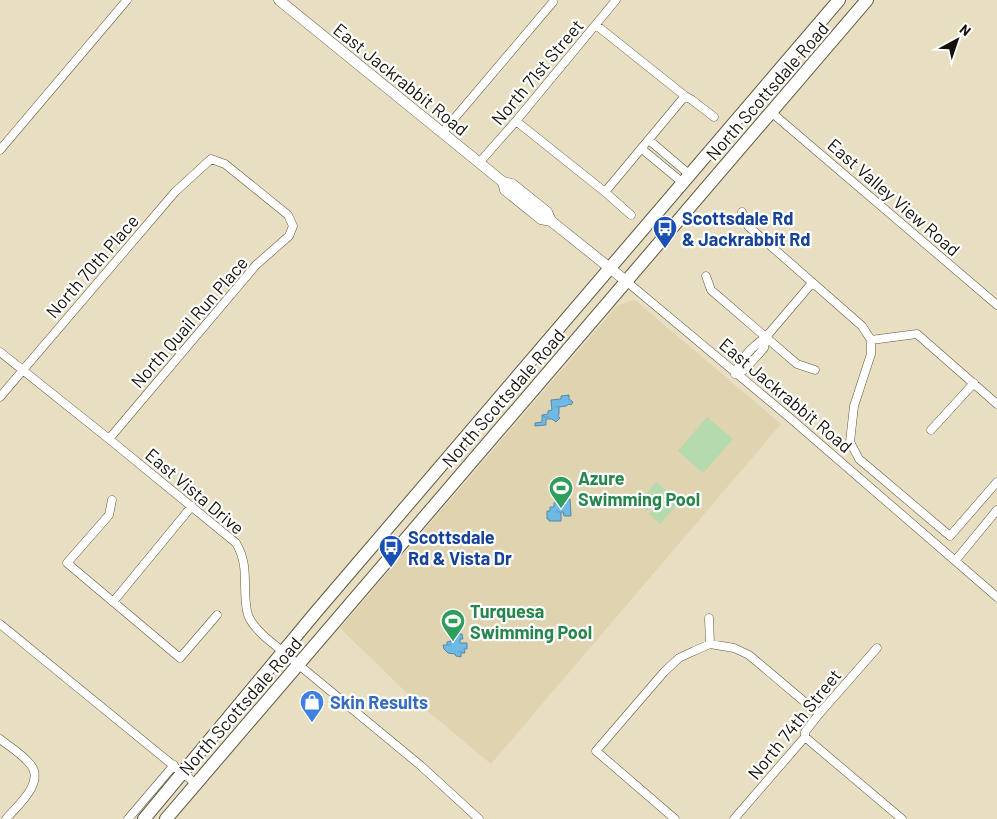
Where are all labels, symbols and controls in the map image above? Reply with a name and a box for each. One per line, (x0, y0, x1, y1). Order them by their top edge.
street label: North 71st Street (486, 15, 588, 129)
north arrow (932, 15, 982, 65)
street label: North Scottsdale Road (701, 17, 833, 165)
street label: East Jackrabbit Road (329, 18, 473, 140)
text: N (957, 20, 975, 39)
street label: East Valley View Road (823, 133, 965, 261)
place label: Scottsdale Rd & Jackrabbit Rd (682, 207, 810, 250)
street label: North 70th Place (41, 210, 143, 322)
bus stop icon: Scottsdale Rd & Jackrabbit Rd (652, 215, 678, 249)
street label: North Quail Run Place (126, 252, 252, 392)
street label: North Scottsdale Road (437, 324, 569, 472)
street label: East Jackrabbit Road (715, 333, 857, 457)
street label: East Vista Drive (141, 443, 249, 539)
place label: Azure Swimming Pool (578, 467, 700, 510)
sports icon: Azure Swimming Pool (548, 475, 574, 509)
place label: Scottsdale Rd & Vista Dr (408, 526, 512, 569)
bus stop icon: Scottsdale Rd & Vista Dr (378, 534, 404, 568)
place label: Turquesa Swimming Pool (470, 600, 592, 643)
sports icon: Turquesa Swimming Pool (440, 608, 466, 642)
street label: North Scottsdale Road (174, 632, 306, 780)
street label: North 74th Street (743, 664, 845, 784)
shop icon: Skin Results (299, 689, 325, 723)
place label: Skin Results (330, 691, 428, 713)

